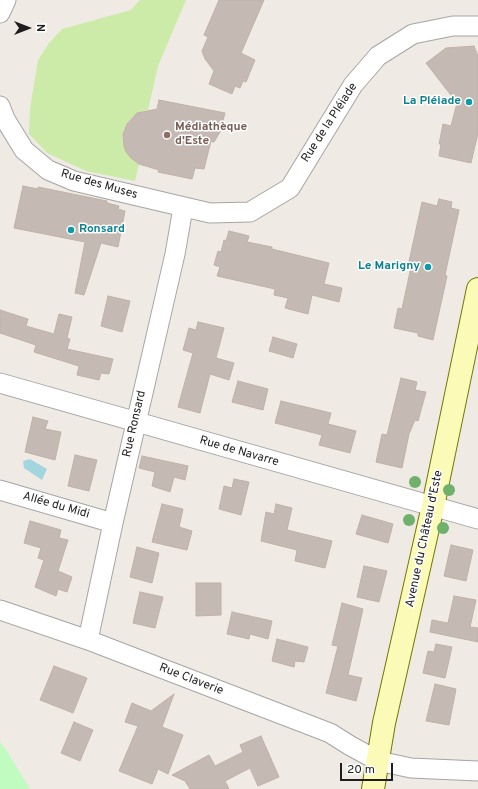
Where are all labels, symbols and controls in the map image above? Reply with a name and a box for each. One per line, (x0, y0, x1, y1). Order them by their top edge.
north arrow (8, 8, 48, 48)
text: N (33, 24, 47, 32)
street label: Rue de la Pléiade (299, 81, 361, 165)
place label: La Pléiade (403, 95, 461, 109)
marker: La Pléiade (464, 97, 474, 107)
place label: Médiathèque d'Este (175, 121, 247, 149)
marker: Médiathèque d'Este (162, 130, 172, 140)
street label: Rue des Muses (59, 167, 139, 203)
place label: Ronsard (79, 223, 125, 237)
marker: Ronsard (66, 225, 76, 235)
place label: Le Marigny (358, 260, 420, 274)
marker: Le Marigny (423, 262, 433, 272)
street label: Rue Ronsard (120, 389, 150, 459)
street label: Rue de Navarre (198, 434, 280, 470)
street label: Avenue du Château d'Este (403, 469, 447, 609)
street label: Allée du Midi (21, 490, 91, 522)
street label: Rue Claverie (157, 661, 225, 699)
scale bar (342, 755, 395, 781)
text: 20 m (347, 762, 375, 778)

